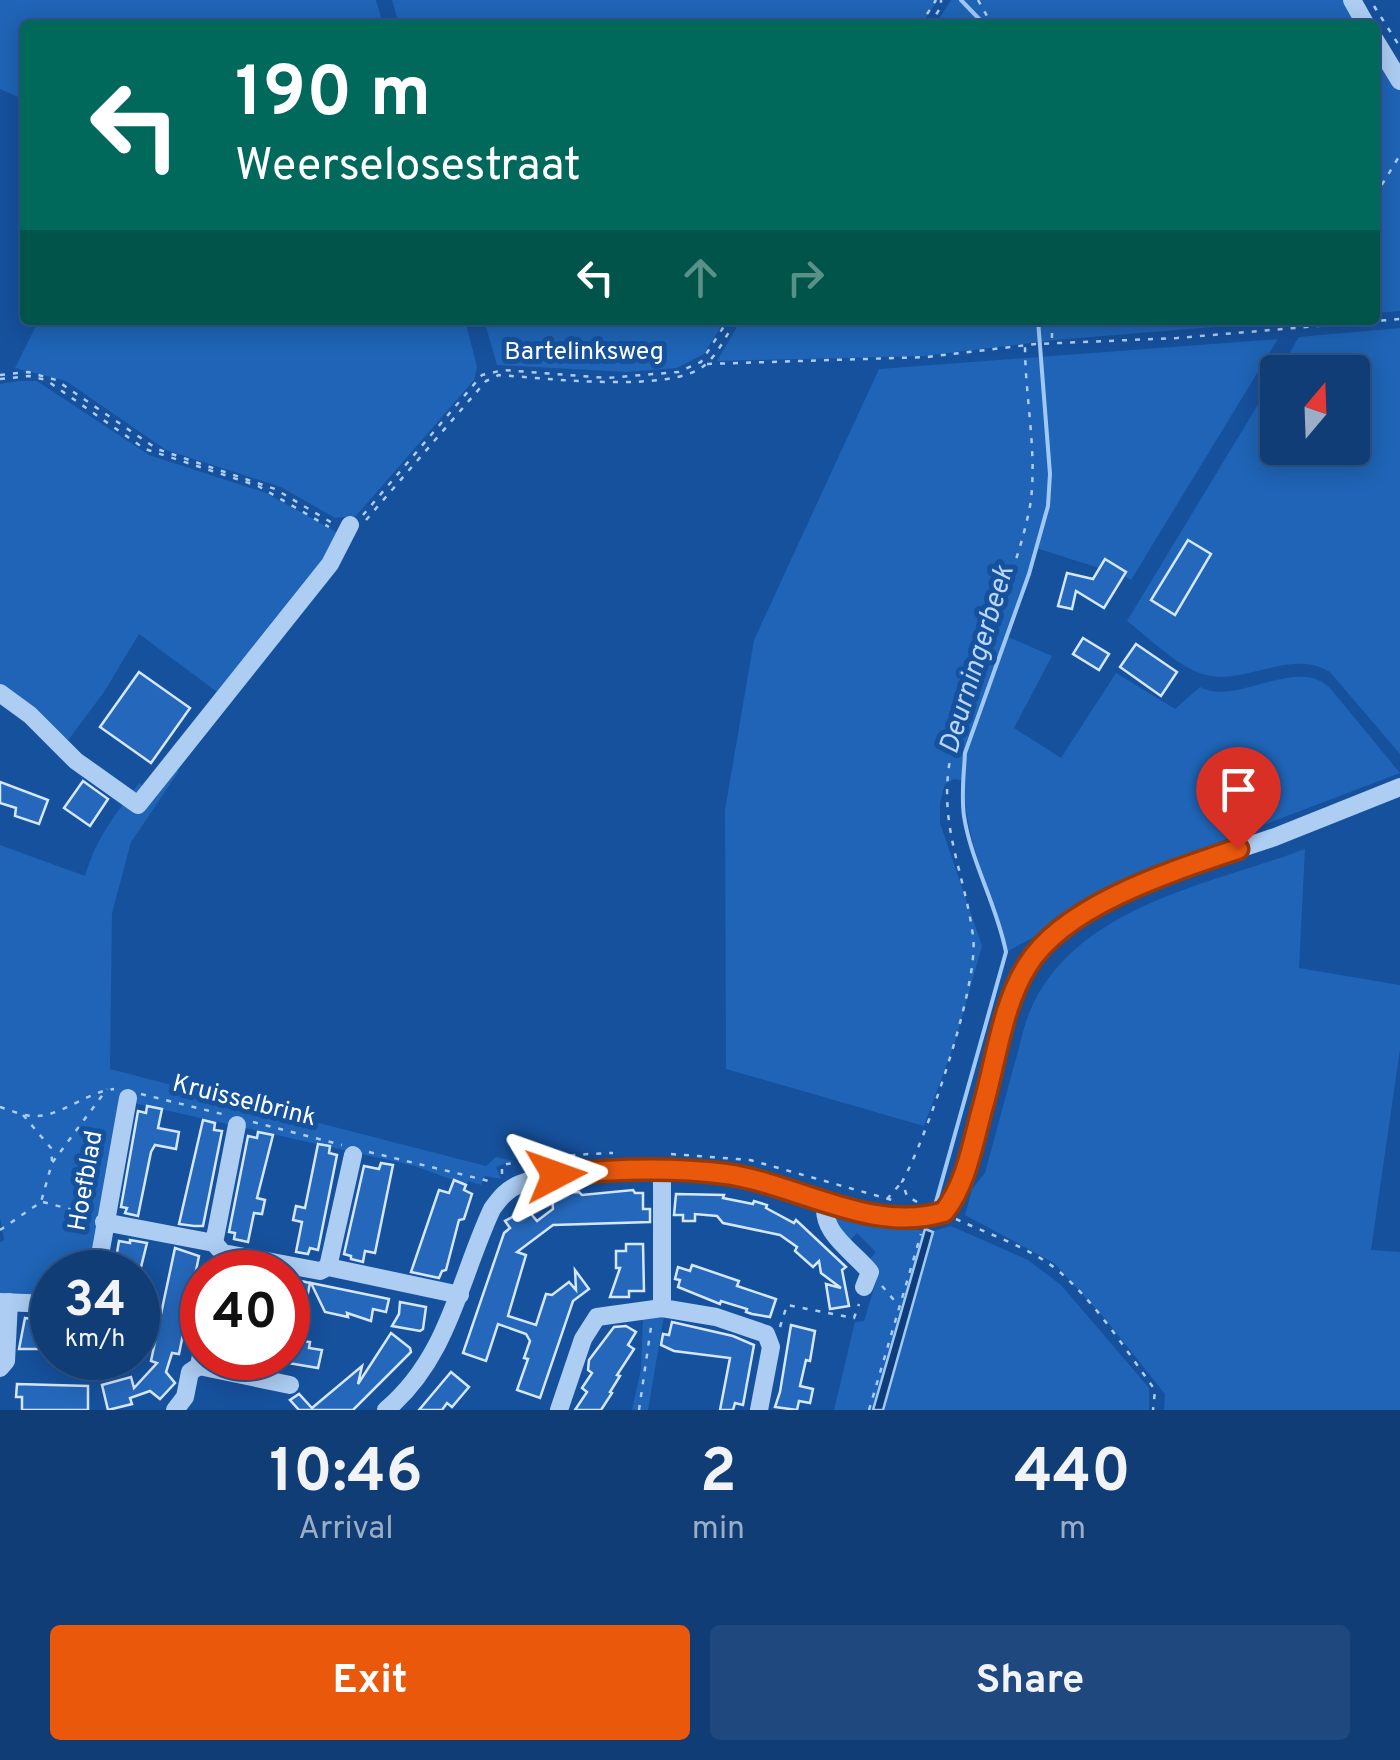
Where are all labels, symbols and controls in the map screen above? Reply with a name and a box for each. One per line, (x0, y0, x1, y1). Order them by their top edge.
text: 190 m (235, 52, 431, 141)
icon: left (70, 60, 200, 190)
text: Weerselosestraat (235, 139, 581, 196)
icon: left (568, 250, 623, 305)
icon: ahead (673, 250, 728, 305)
icon: right (778, 250, 833, 305)
street label: Bartelinksweg (504, 337, 664, 369)
north arrow (1260, 355, 1370, 465)
map controls (1260, 355, 1370, 465)
water label: Deurningerbeek (932, 561, 1024, 759)
pin (1196, 747, 1281, 850)
icon: arrive (1211, 762, 1266, 817)
street label: Kruisselbrink (169, 1069, 319, 1135)
position arrow (504, 1123, 608, 1227)
street label: Hoefblad (62, 1128, 112, 1234)
speed limit sign: 40 (180, 1250, 310, 1380)
text: 34 (64, 1271, 126, 1334)
text: km/h (65, 1324, 125, 1356)
text: 10:46 (269, 1437, 423, 1513)
text: 2 (700, 1437, 737, 1513)
text: 440 (1014, 1437, 1131, 1513)
text: Arrival (298, 1510, 394, 1550)
text: min (692, 1510, 745, 1550)
text: m (1059, 1510, 1086, 1550)
button: Exit (50, 1625, 690, 1740)
button: Share (710, 1625, 1350, 1740)

